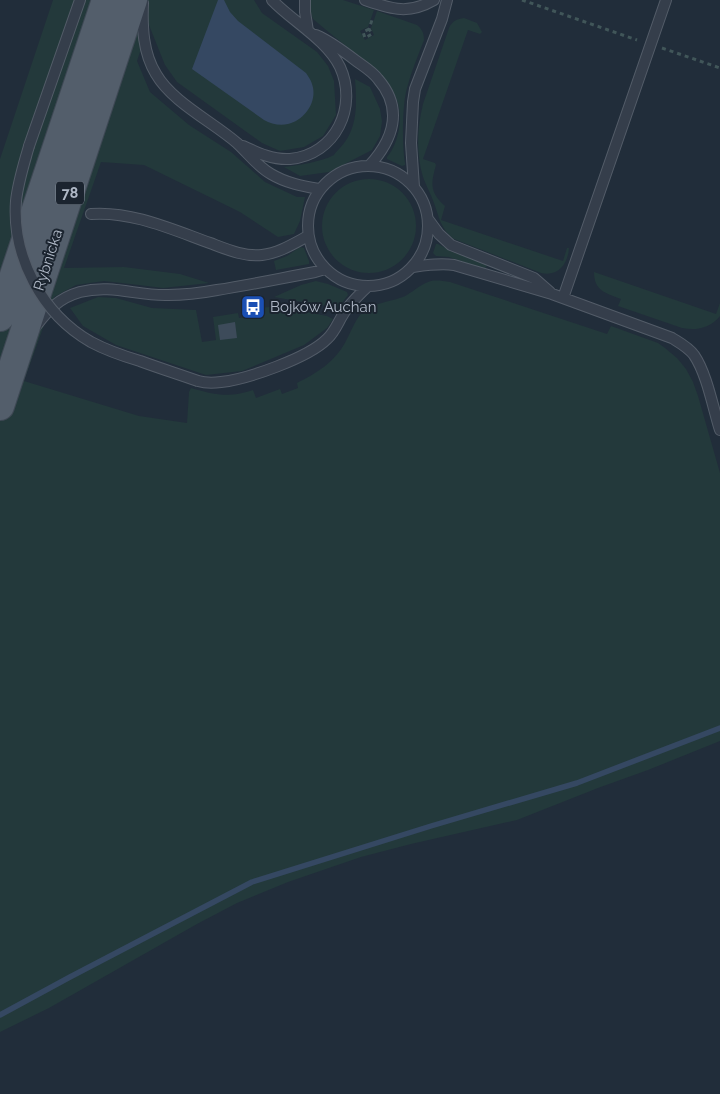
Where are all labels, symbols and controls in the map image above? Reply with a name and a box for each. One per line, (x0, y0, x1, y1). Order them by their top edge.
road number: 78 (56, 182, 84, 204)
street label: Rybnicka (30, 227, 66, 293)
bus stop icon: Bojków Auchan (240, 294, 266, 320)
place label: Bojków Auchan (270, 298, 376, 316)

